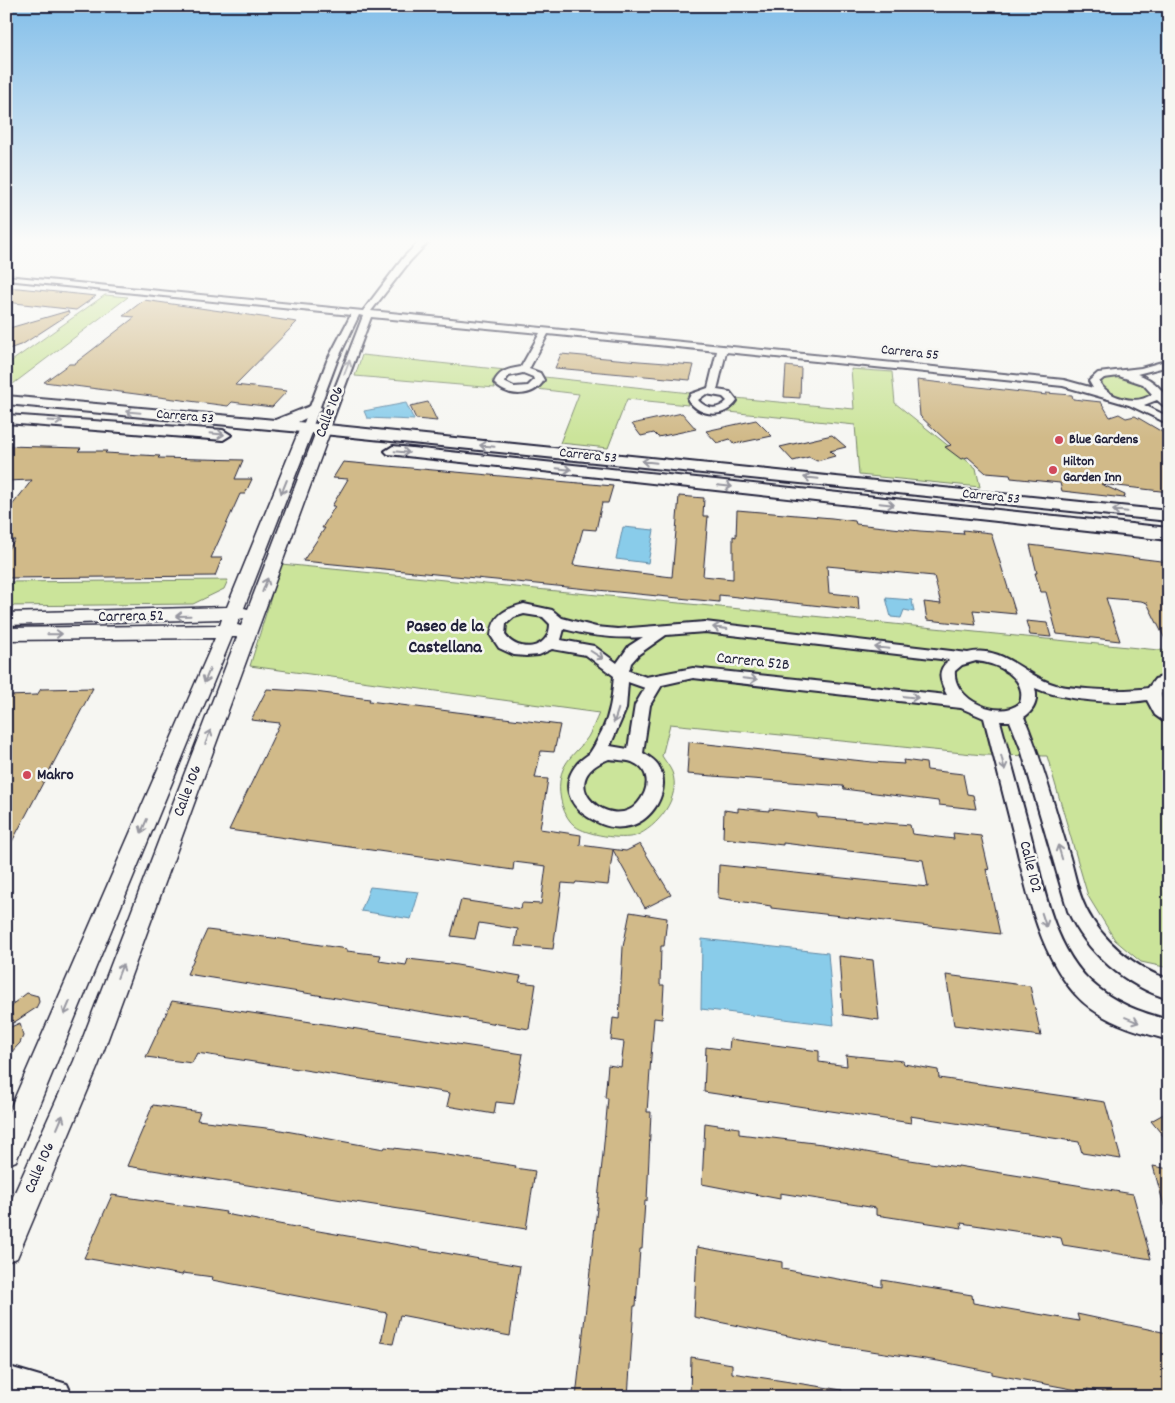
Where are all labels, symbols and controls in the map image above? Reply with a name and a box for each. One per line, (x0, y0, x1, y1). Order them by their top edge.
street label: Carrera 55 (880, 340, 940, 366)
one-way arrow (343, 360, 352, 375)
street label: Calle 106 (310, 383, 350, 441)
street label: Carrera 53 (155, 405, 215, 429)
one-way arrow (125, 407, 141, 417)
one-way arrow (47, 417, 63, 426)
one-way arrow (209, 430, 225, 439)
place label: Blue Gardens (1069, 430, 1138, 450)
marker: Blue Gardens (1053, 434, 1065, 446)
one-way arrow (480, 441, 496, 450)
street label: Carrera 53 (558, 443, 618, 469)
one-way arrow (394, 447, 410, 457)
place label: Hilton Garden Inn (1063, 452, 1122, 488)
one-way arrow (641, 457, 657, 467)
one-way arrow (555, 464, 571, 474)
marker: Hilton Garden Inn (1047, 464, 1059, 476)
one-way arrow (803, 473, 819, 483)
one-way arrow (278, 479, 287, 494)
one-way arrow (717, 481, 733, 491)
street label: Carrera 53 (961, 484, 1021, 510)
one-way arrow (878, 499, 894, 508)
one-way arrow (1113, 506, 1129, 516)
one-way arrow (261, 578, 270, 593)
street label: Carrera 52 (98, 605, 164, 629)
one-way arrow (175, 611, 192, 621)
district label: Paseo de la Castellana (406, 615, 484, 661)
one-way arrow (712, 623, 728, 633)
one-way arrow (46, 629, 63, 639)
one-way arrow (874, 643, 890, 653)
street label: Carrera 52B (715, 647, 791, 677)
one-way arrow (590, 651, 604, 661)
one-way arrow (201, 668, 211, 683)
one-way arrow (741, 674, 757, 684)
one-way arrow (903, 692, 919, 702)
one-way arrow (610, 708, 620, 724)
one-way arrow (204, 730, 213, 745)
one-way arrow (999, 754, 1009, 770)
street label: Calle 106 (168, 762, 208, 820)
place label: Makro (37, 764, 74, 787)
marker: Makro (21, 769, 33, 781)
one-way arrow (138, 818, 148, 833)
street label: Calle 102 (1012, 839, 1048, 895)
one-way arrow (1054, 844, 1064, 860)
one-way arrow (1040, 912, 1050, 928)
one-way arrow (116, 964, 125, 979)
one-way arrow (62, 1000, 71, 1015)
one-way arrow (1124, 1016, 1139, 1025)
one-way arrow (56, 1115, 66, 1130)
street label: Calle 106 (19, 1139, 61, 1197)

